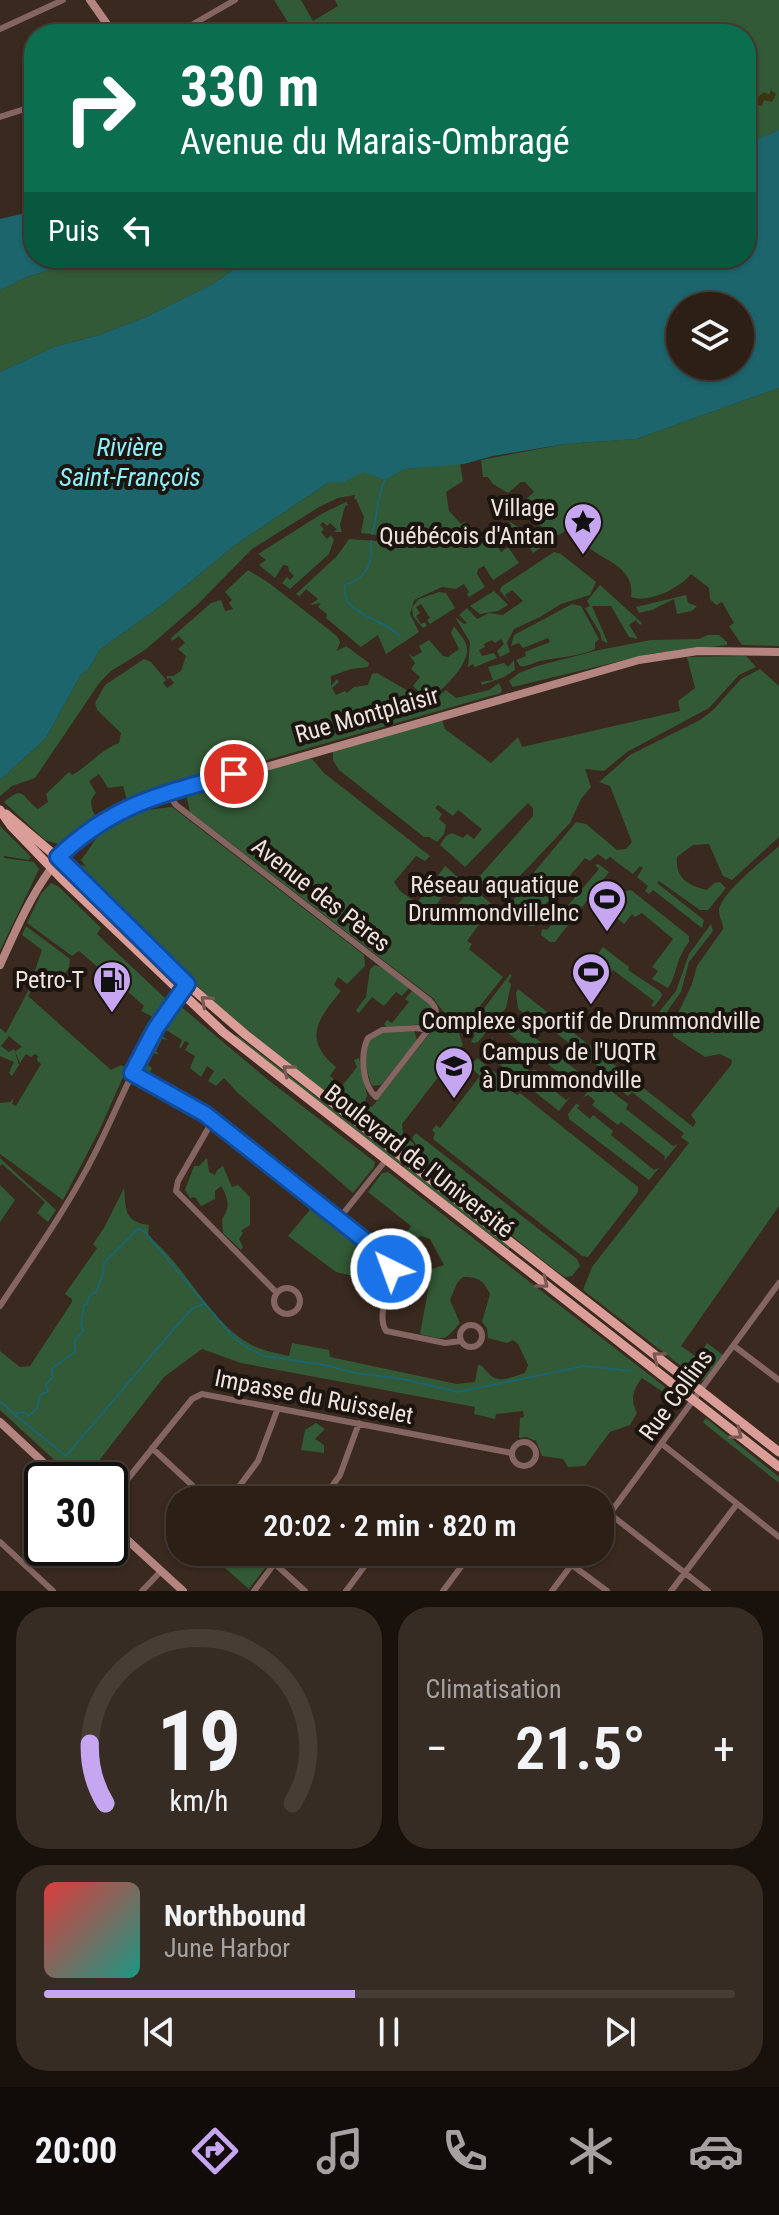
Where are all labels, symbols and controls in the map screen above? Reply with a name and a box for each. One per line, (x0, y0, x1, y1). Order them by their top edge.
text: 330 m (180, 54, 319, 120)
icon: right (48, 56, 152, 160)
text: Avenue du Marais-Ombragé (180, 121, 570, 163)
icon: left (116, 208, 160, 252)
text: Puis (48, 213, 100, 248)
map controls (666, 292, 754, 380)
button: layers (666, 292, 754, 380)
water label: Rivière Saint-François (59, 432, 201, 492)
place label: Village Québécois d'Antan (379, 494, 555, 550)
place icon: Village Québécois d'Antan (562, 501, 604, 556)
street label: Rue Montplaisir (292, 681, 442, 749)
pin (200, 740, 268, 808)
icon: arrive (212, 752, 256, 796)
street label: Avenue des Pères (246, 832, 396, 958)
place label: Réseau aquatique DrummondvilleInc (408, 871, 579, 927)
sports icon: Réseau aquatique DrummondvilleInc (586, 878, 628, 933)
sports icon: Complexe sportif de Drummondville (570, 951, 612, 1006)
fuel station icon: Petro-T (91, 959, 133, 1014)
place label: Petro-T (15, 966, 84, 994)
one-way arrow (201, 996, 216, 1011)
place label: Complexe sportif de Drummondville (422, 1007, 760, 1035)
place label: Campus de l'UQTR à Drummondville (482, 1038, 656, 1094)
school or university icon: Campus de l'UQTR à Drummondville (433, 1045, 475, 1100)
one-way arrow (282, 1065, 297, 1079)
street label: Boulevard de l'Université (319, 1079, 519, 1243)
position arrow (349, 1227, 433, 1311)
one-way arrow (534, 1273, 548, 1288)
street label: Rue Collins (634, 1344, 718, 1446)
one-way arrow (652, 1353, 667, 1367)
street label: Impasse du Ruisselet (212, 1364, 416, 1430)
one-way arrow (728, 1424, 743, 1438)
speed limit sign: 30 (24, 1462, 128, 1566)
text: 20:02 · 2 min · 820 m (263, 1508, 517, 1543)
text: Climatisation (426, 1674, 561, 1704)
text: 19 (157, 1693, 241, 1790)
text: 21.5° (515, 1713, 646, 1784)
text: − (426, 1723, 448, 1775)
text: + (713, 1723, 735, 1775)
text: km/h (169, 1784, 228, 1818)
text: Northbound (164, 1898, 306, 1933)
text: June Harbor (164, 1933, 290, 1963)
icon: previous (137, 2010, 181, 2054)
icon: pause (367, 2010, 411, 2054)
icon: next (598, 2010, 642, 2054)
icon: directions (187, 2123, 243, 2179)
icon: music (312, 2123, 368, 2179)
icon: phone (437, 2123, 493, 2179)
icon: climate (563, 2123, 619, 2179)
icon: car (688, 2123, 744, 2179)
text: 20:00 (35, 2130, 117, 2172)

